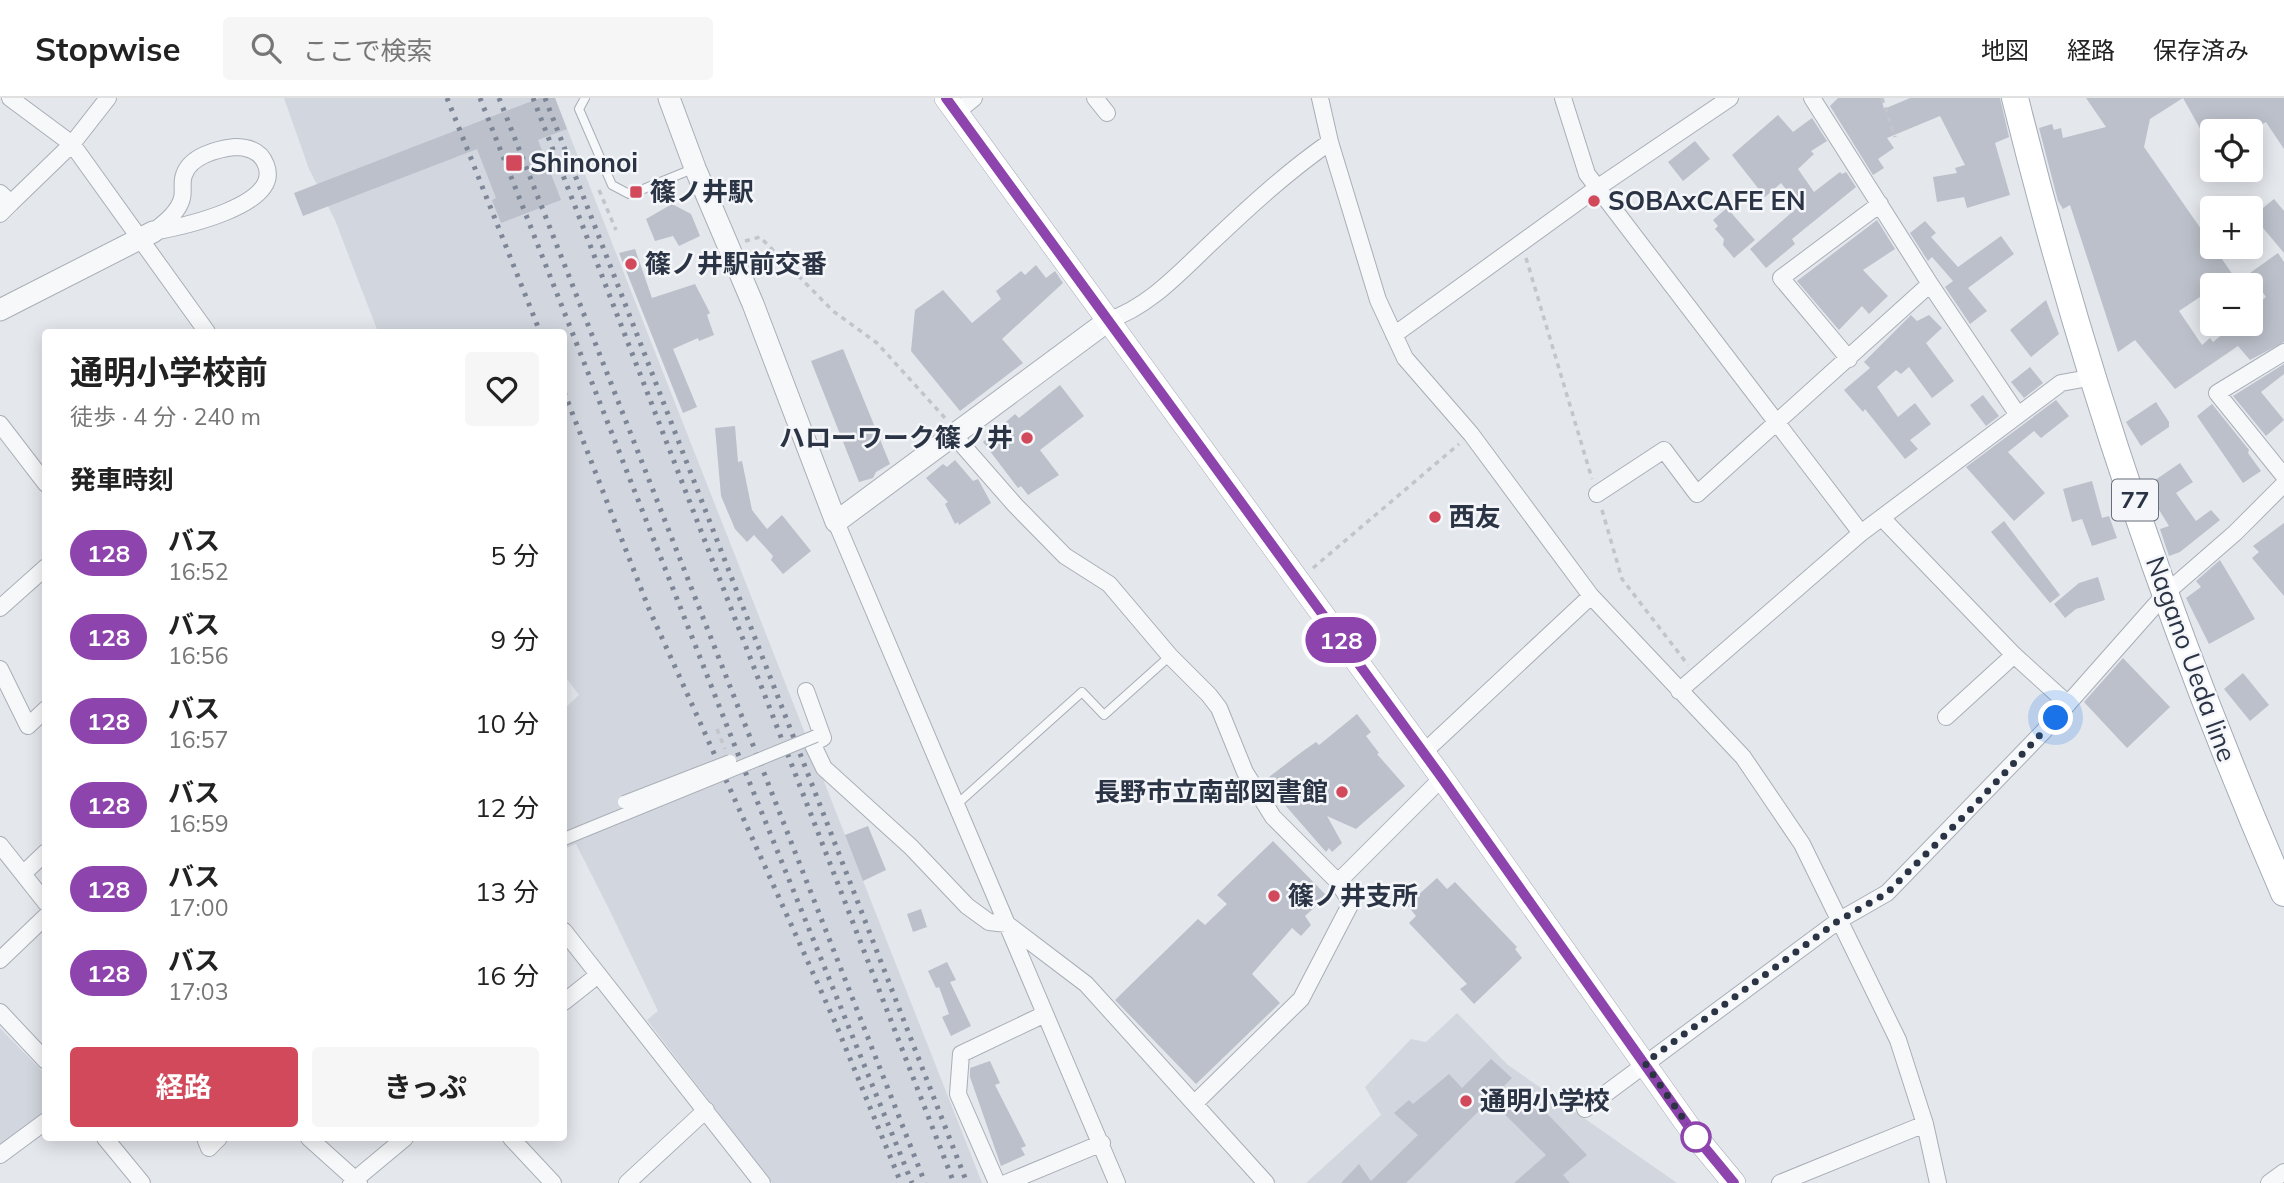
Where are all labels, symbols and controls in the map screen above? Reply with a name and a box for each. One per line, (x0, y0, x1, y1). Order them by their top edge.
search box (223, 17, 713, 80)
text: Stopwise (35, 28, 181, 69)
icon: search (247, 29, 285, 67)
text: ここで検索 (303, 34, 433, 67)
text: 地図 (1981, 35, 2029, 65)
text: 経路 (2067, 35, 2115, 65)
text: 保存済み (2153, 35, 2249, 65)
map controls (2200, 119, 2263, 336)
button: locate (2200, 119, 2263, 182)
place label: Shinonoi (530, 146, 638, 179)
marker: Shinonoi (504, 153, 524, 173)
place label: 篠ノ井駅 (650, 175, 754, 208)
marker: 篠ノ井駅 (628, 184, 644, 200)
place label: SOBAxCAFE EN (1608, 184, 1806, 217)
marker: SOBAxCAFE EN (1586, 193, 1602, 209)
button: + (2200, 196, 2263, 259)
place label: 篠ノ井駅前交番 (645, 247, 827, 280)
marker: 篠ノ井駅前交番 (623, 256, 639, 272)
button: − (2200, 273, 2263, 336)
text: 通明小学校前 (70, 351, 268, 392)
button: heart (465, 352, 539, 426)
text: 徒歩 · 4 分 · 240 m (70, 402, 261, 431)
place label: ハローワーク篠ノ井 (779, 421, 1013, 454)
marker: ハローワーク篠ノ井 (1019, 430, 1035, 446)
text: 発車時刻 (70, 463, 174, 496)
road number: 77 (2112, 480, 2158, 520)
place label: 西友 (1449, 500, 1501, 533)
marker: 西友 (1427, 509, 1443, 525)
text: バス (168, 524, 220, 557)
text: 128 (87, 538, 130, 568)
text: 5 分 (491, 539, 539, 572)
street label: Nagano Ueda line (2139, 552, 2244, 766)
text: 16:52 (168, 557, 228, 586)
text: バス (168, 608, 220, 641)
line badge: 128 (1301, 617, 1381, 663)
text: 128 (87, 622, 130, 652)
text: 9 分 (491, 623, 539, 656)
text: 128 (1319, 625, 1363, 655)
text: 16:56 (168, 641, 228, 670)
text: バス (168, 692, 220, 725)
your location (2038, 700, 2073, 735)
text: 128 (87, 706, 130, 736)
text: 10 分 (475, 707, 539, 740)
text: 16:57 (168, 725, 228, 754)
place label: 長野市立南部図書館 (1094, 775, 1328, 808)
text: バス (168, 776, 220, 809)
marker: 長野市立南部図書館 (1334, 784, 1350, 800)
text: 128 (87, 790, 130, 820)
text: 12 分 (475, 791, 539, 824)
text: 16:59 (168, 809, 228, 838)
text: バス (168, 860, 220, 893)
text: 128 (87, 874, 130, 904)
text: 13 分 (475, 875, 539, 908)
place label: 篠ノ井支所 (1288, 879, 1418, 912)
marker: 篠ノ井支所 (1266, 888, 1282, 904)
text: 17:00 (168, 893, 228, 922)
text: バス (168, 944, 220, 977)
text: 128 (87, 958, 130, 988)
text: 16 分 (475, 959, 539, 992)
text: 17:03 (168, 977, 228, 1006)
button: 経路 (70, 1047, 298, 1127)
button: きっぷ (312, 1047, 539, 1127)
place label: 通明小学校 (1480, 1084, 1610, 1117)
marker: 通明小学校 (1458, 1093, 1474, 1109)
unlabelled marker (1681, 1122, 1711, 1152)

